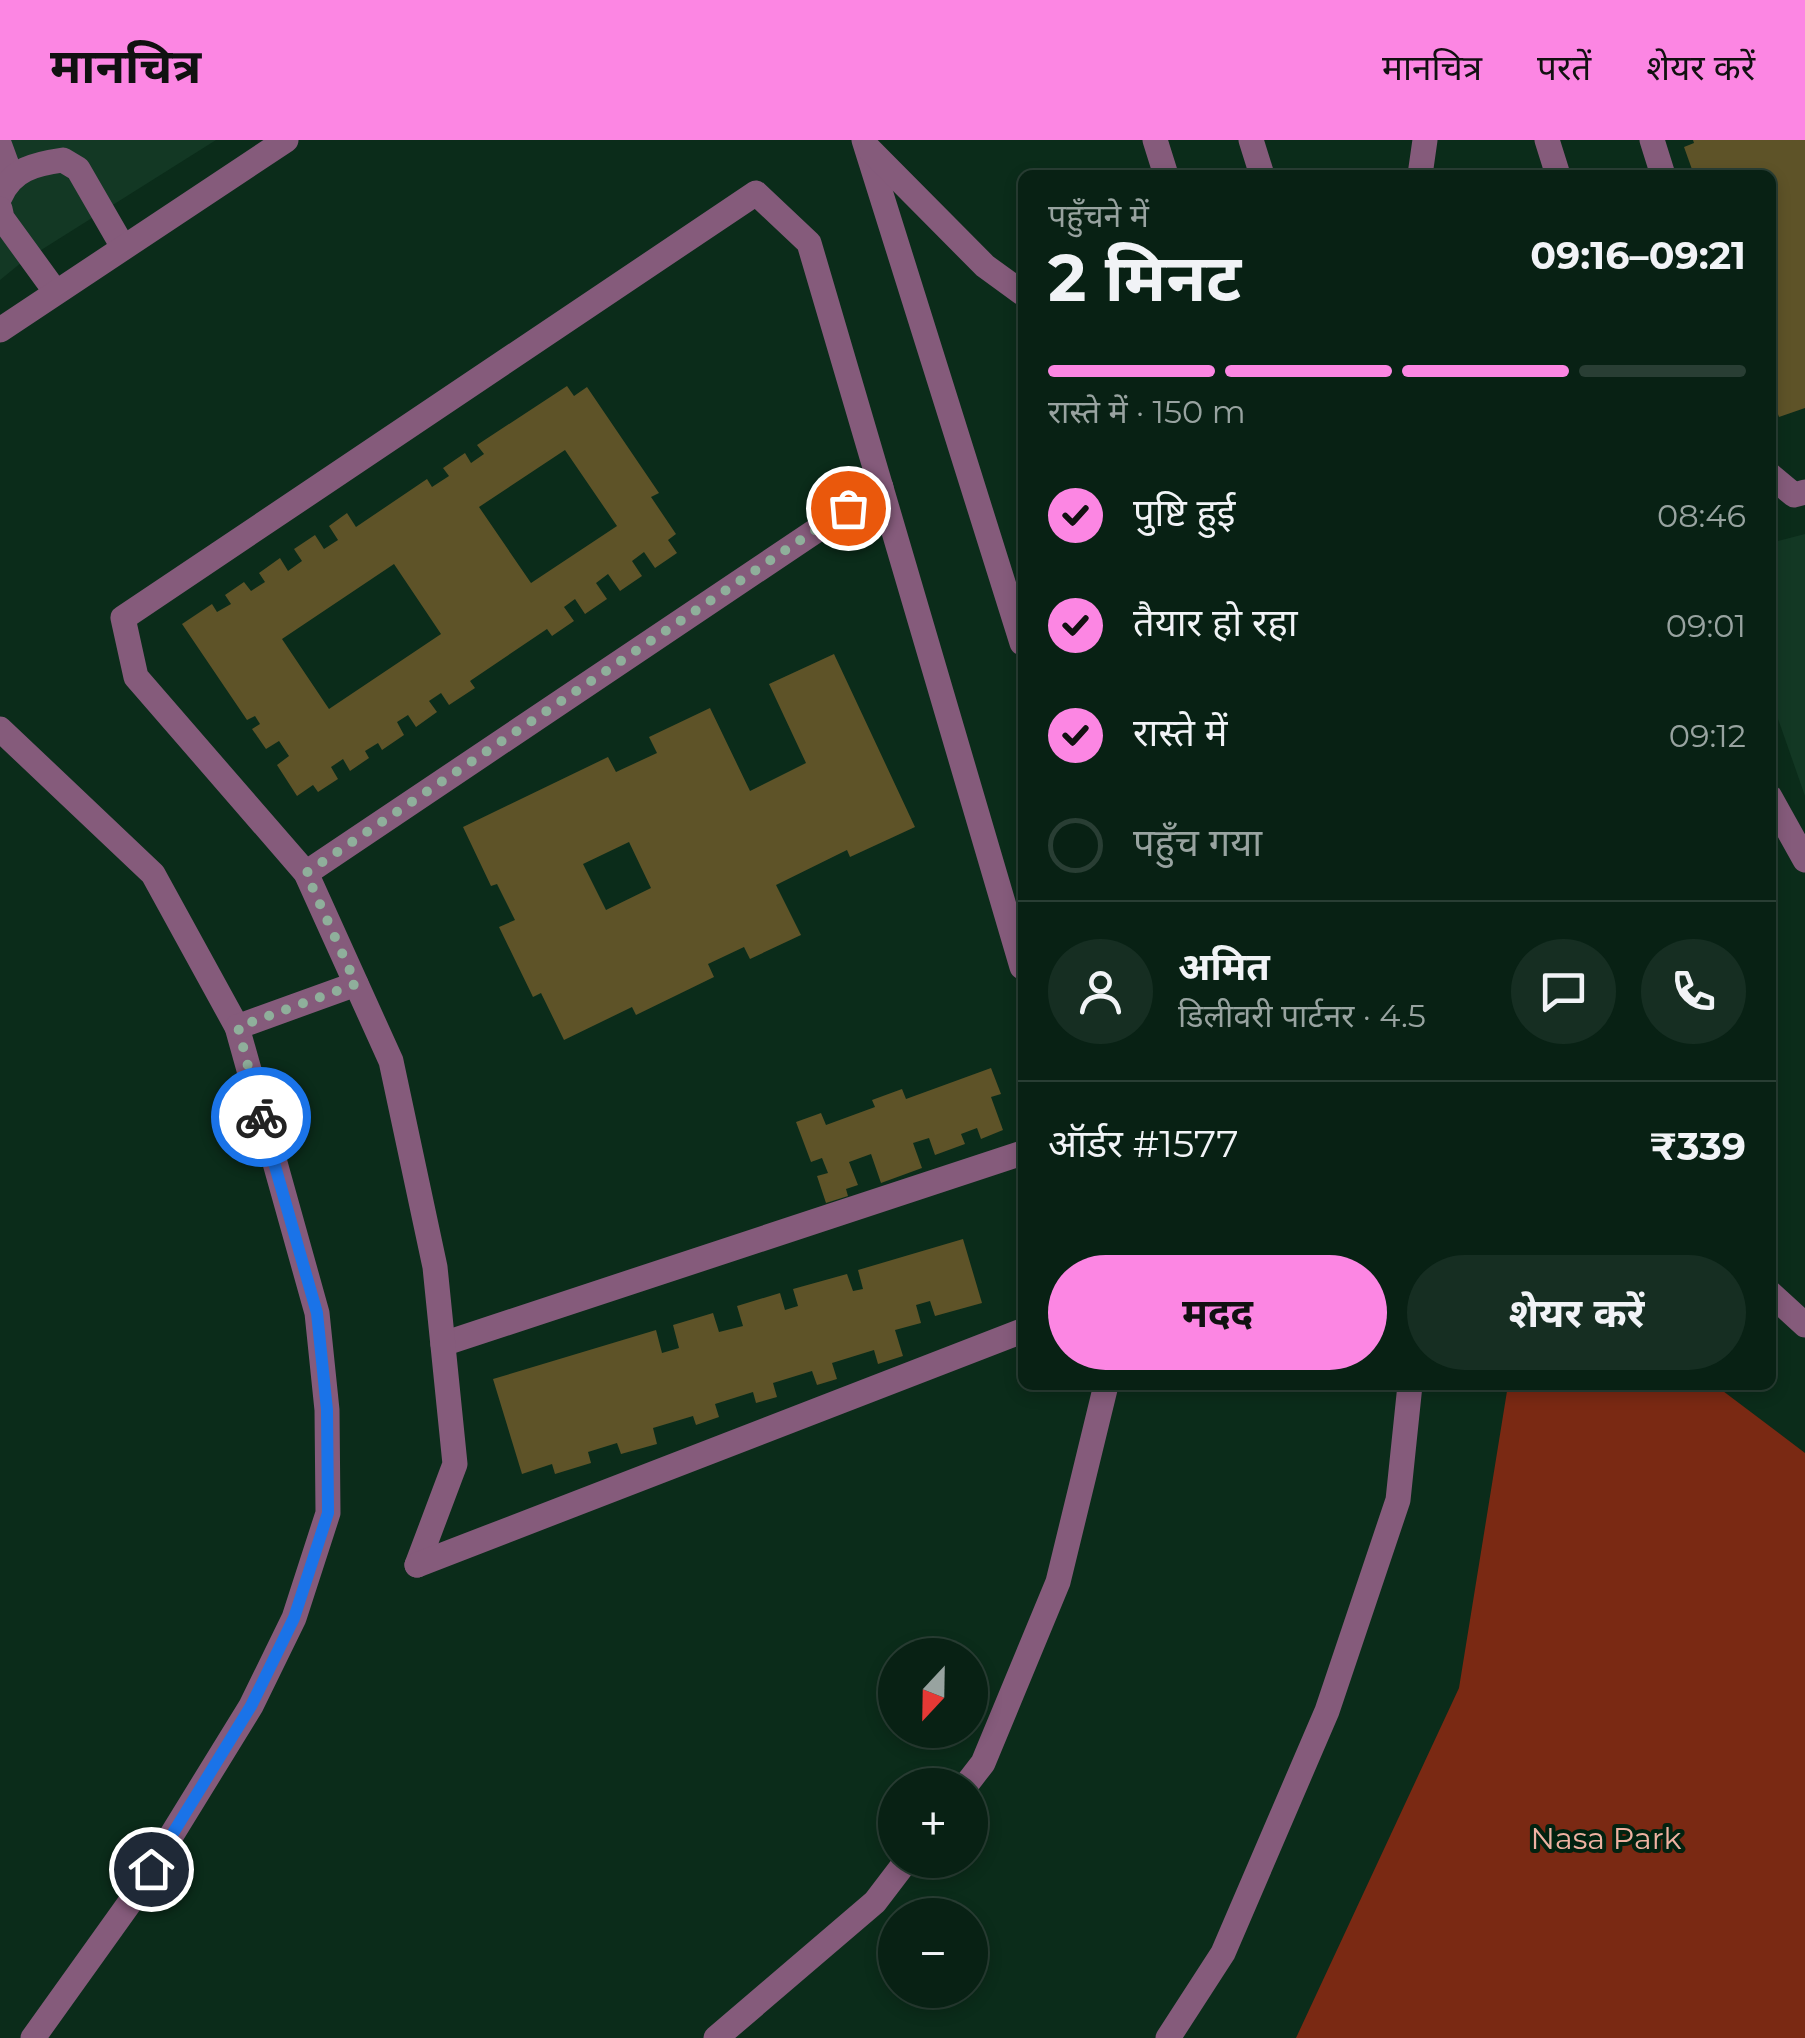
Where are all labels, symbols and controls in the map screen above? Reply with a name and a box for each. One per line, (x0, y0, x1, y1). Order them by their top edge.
text: मानचित्र (50, 37, 201, 95)
text: मानचित्र (1382, 46, 1482, 89)
text: परतें (1537, 46, 1591, 89)
text: शेयर करें (1646, 46, 1755, 89)
text: पहुँचने में (1048, 196, 1149, 235)
text: 09:16–09:21 (1530, 232, 1746, 279)
text: 2 मिनट (1048, 238, 1241, 317)
text: रास्ते में · 150 m (1048, 392, 1246, 431)
pin (806, 466, 891, 551)
icon: bag (821, 481, 876, 536)
icon: check (1048, 488, 1103, 543)
text: पुष्टि हुई (1133, 489, 1235, 536)
text: 08:46 (1657, 496, 1746, 535)
icon: check (1048, 598, 1103, 653)
text: तैयार हो रहा (1133, 599, 1298, 646)
text: 09:01 (1666, 606, 1746, 645)
icon: check (1048, 708, 1103, 763)
text: रास्ते में (1133, 709, 1228, 756)
text: 09:12 (1669, 716, 1746, 755)
text: पहुँच गया (1133, 819, 1262, 866)
button: person (1048, 939, 1153, 1044)
button: chat (1511, 939, 1616, 1044)
button: phone (1641, 939, 1746, 1044)
text: अमित (1178, 943, 1270, 990)
text: डिलीवरी पार्टनर · 4.5 (1178, 996, 1426, 1035)
courier (211, 1067, 311, 1167)
icon: bike (234, 1090, 289, 1145)
text: ऑर्डर #1577 (1048, 1120, 1239, 1167)
text: ₹339 (1649, 1123, 1746, 1170)
button: मदद (1048, 1255, 1387, 1370)
button: शेयर करें (1407, 1255, 1746, 1370)
north arrow (878, 1638, 988, 1748)
map controls (878, 1638, 988, 2008)
button: + (878, 1768, 988, 1878)
park label: Nasa Park (1531, 1820, 1681, 1857)
pin (109, 1827, 194, 1912)
icon: home (124, 1842, 179, 1897)
button: − (878, 1898, 988, 2008)

